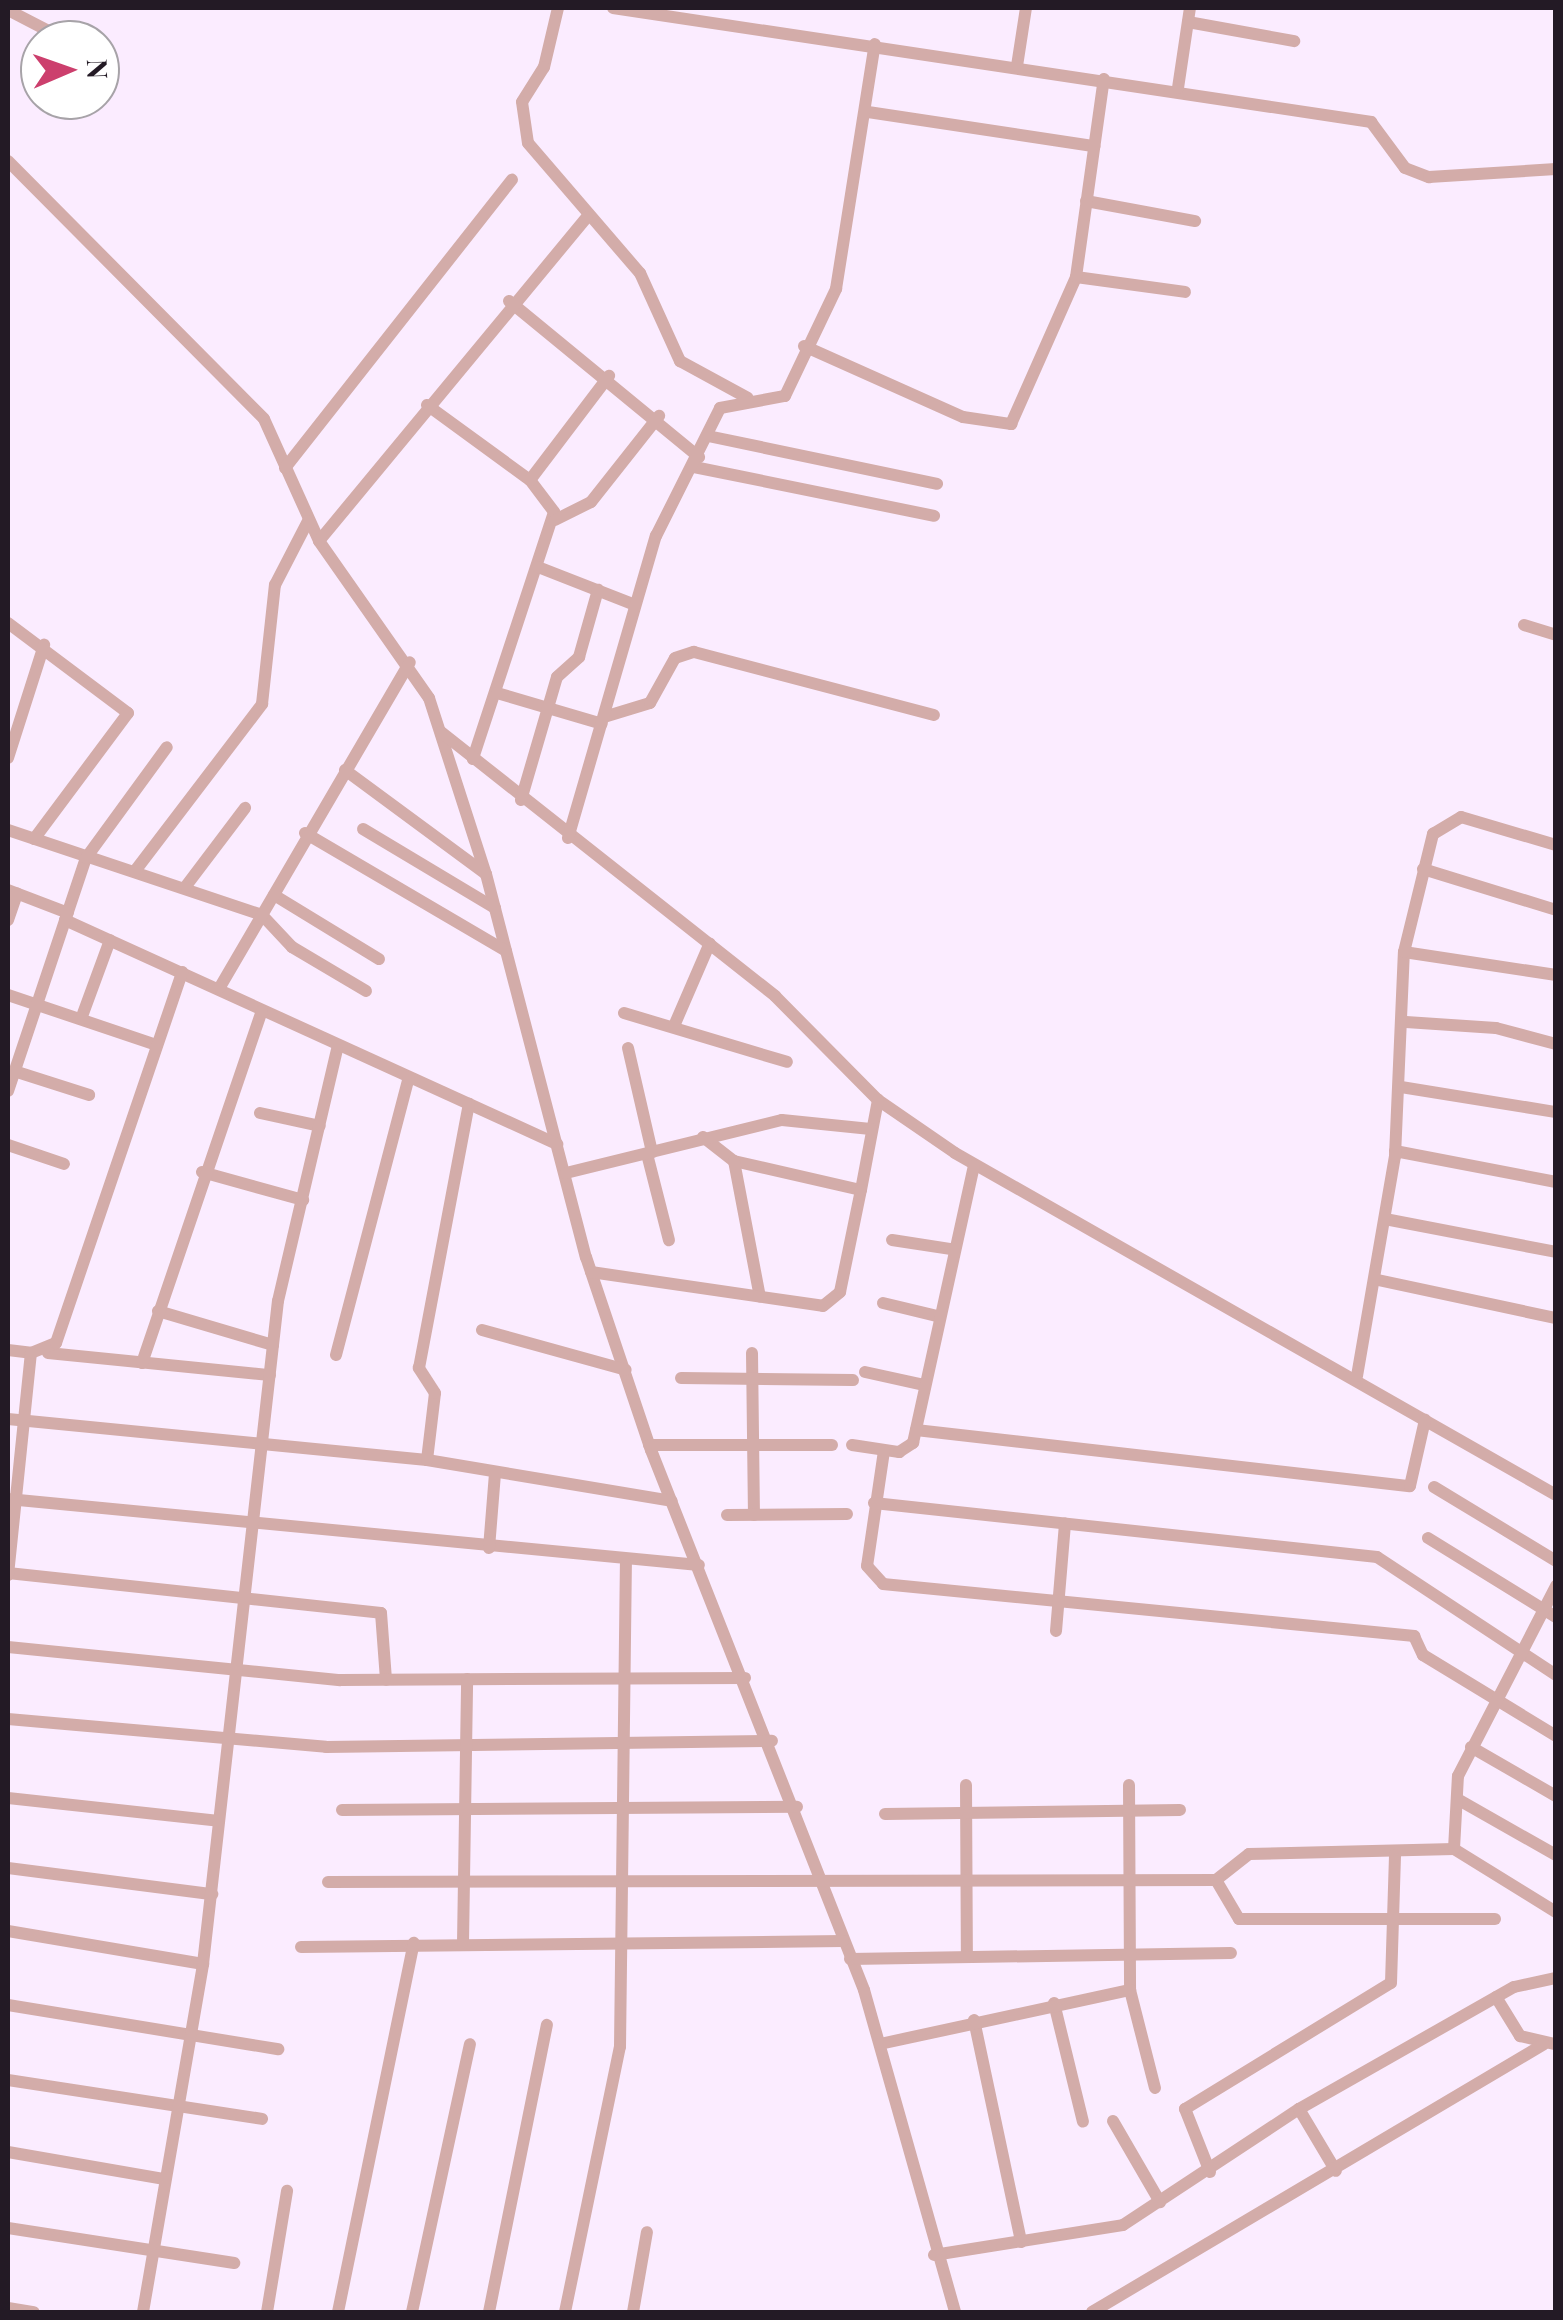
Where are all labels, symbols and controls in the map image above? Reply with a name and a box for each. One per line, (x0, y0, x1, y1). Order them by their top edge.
north arrow (20, 20, 120, 120)
text: N (80, 58, 117, 80)

